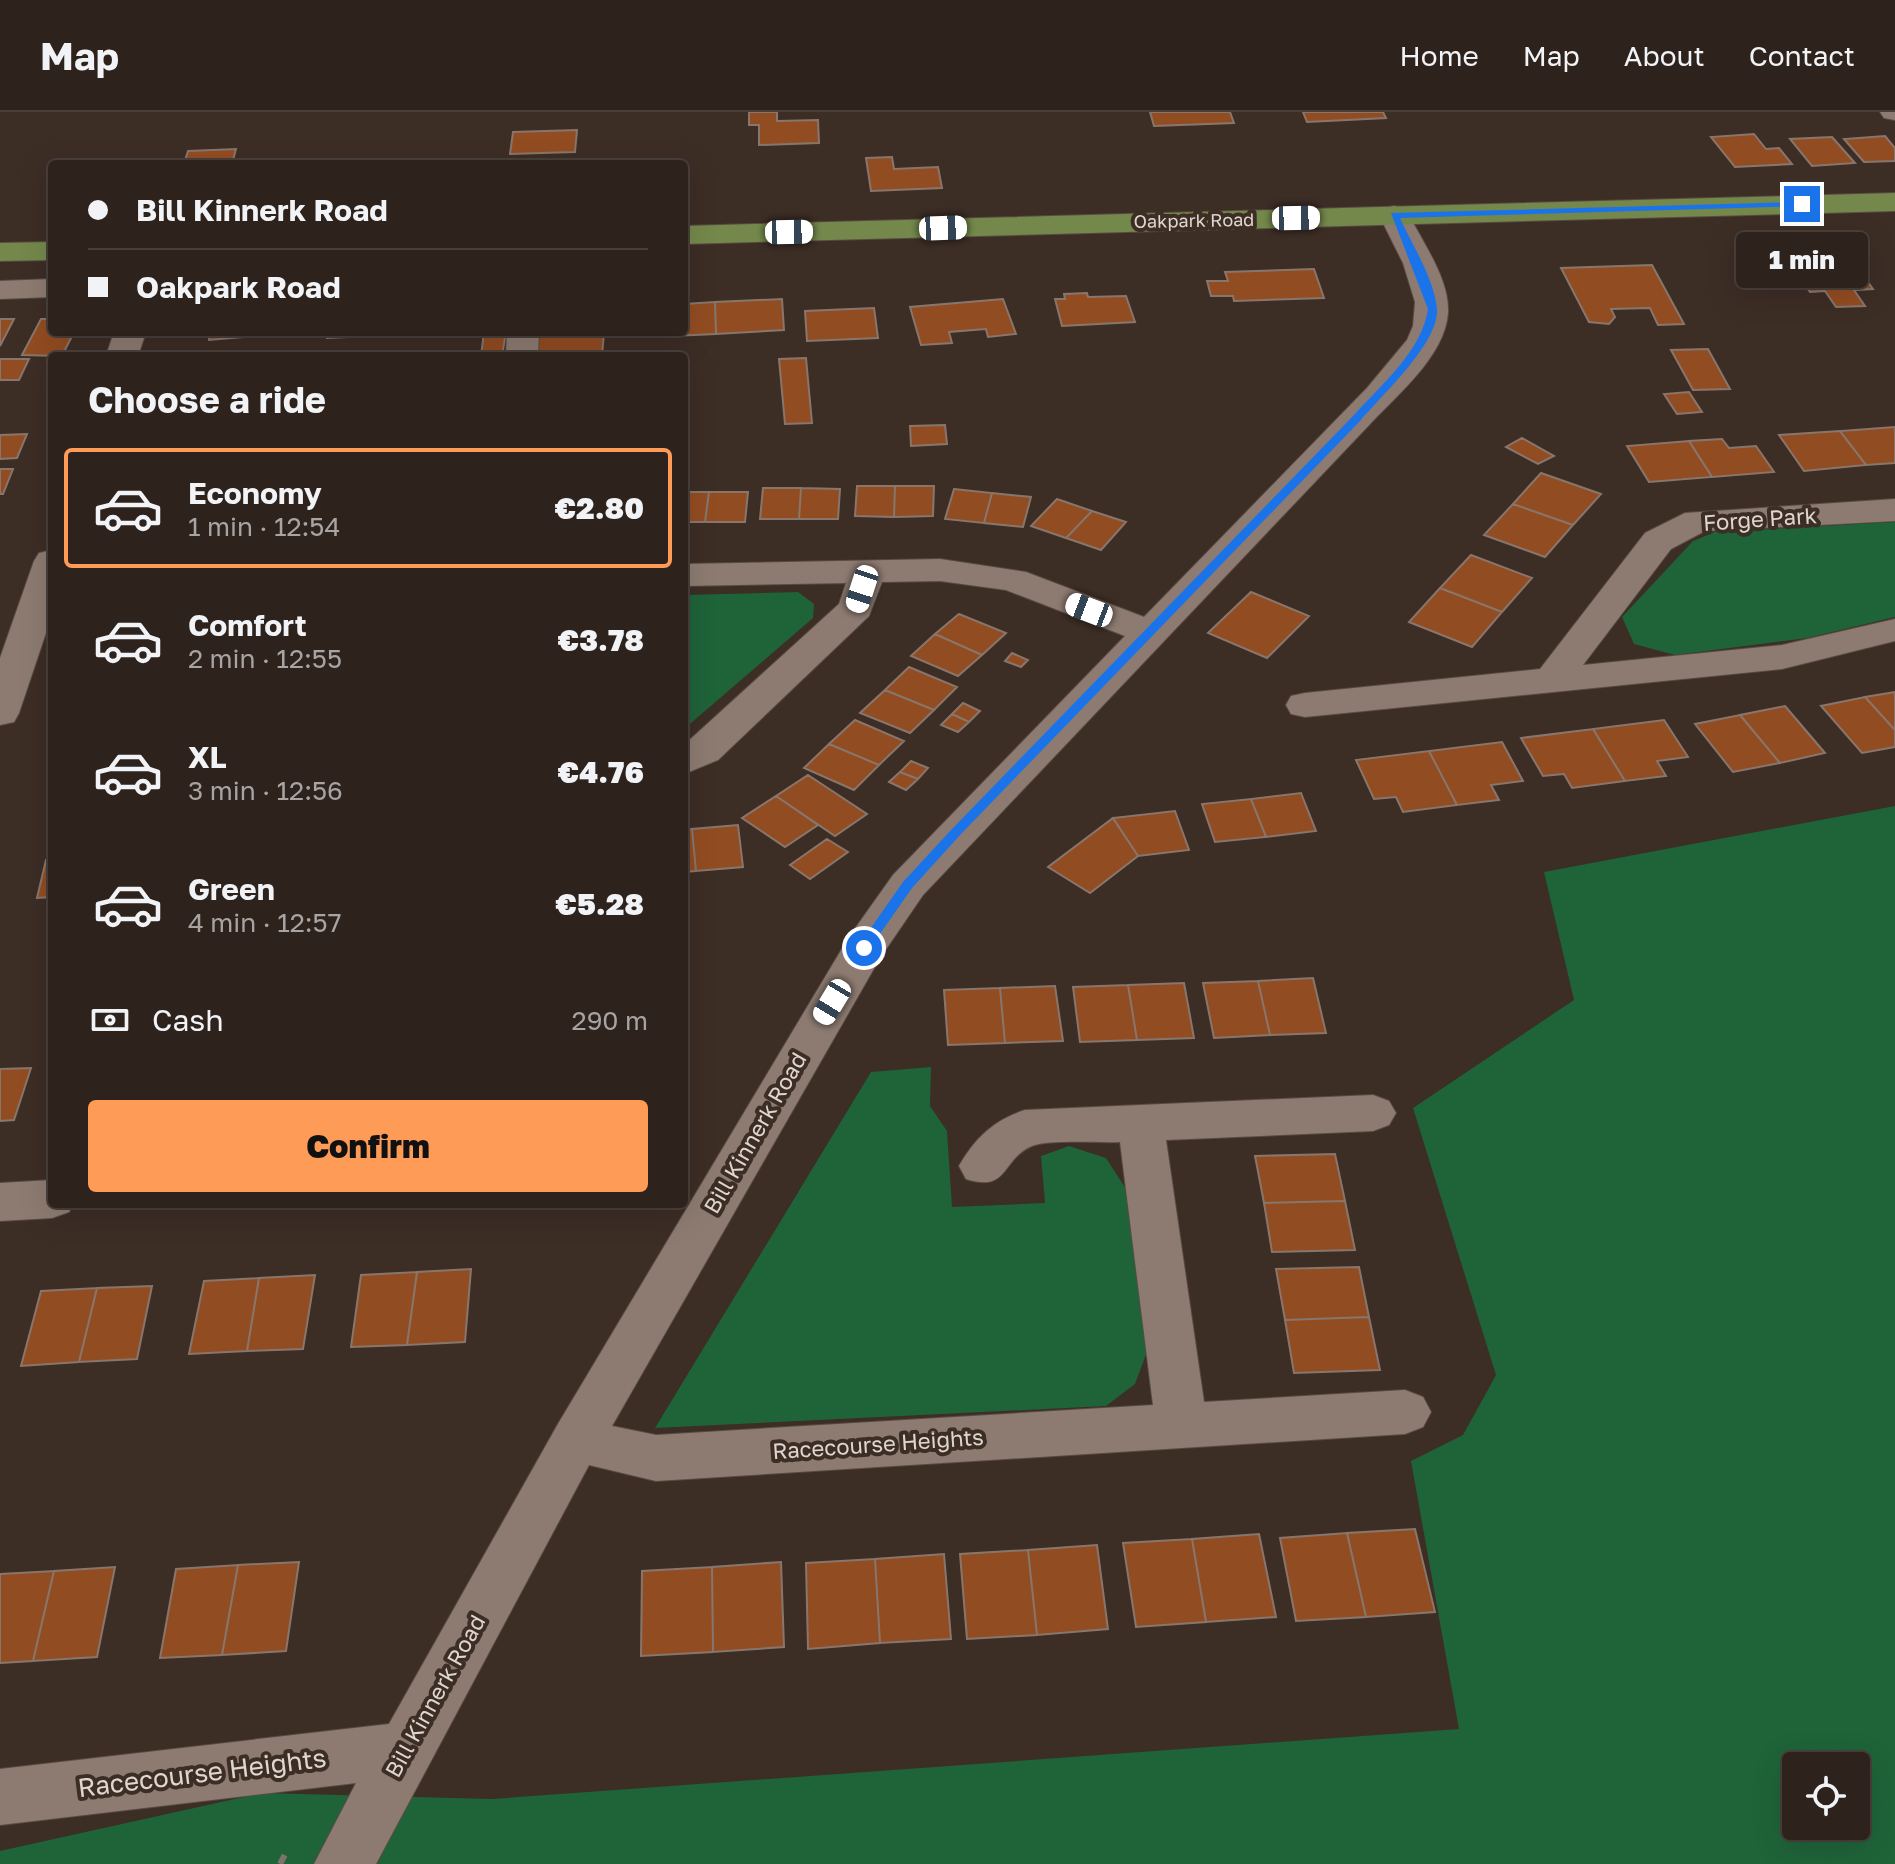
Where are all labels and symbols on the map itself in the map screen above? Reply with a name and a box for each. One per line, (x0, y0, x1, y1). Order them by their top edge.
route end (1784, 186, 1820, 222)
car (1272, 206, 1320, 230)
street label: Oakpark Road (1133, 208, 1255, 232)
car (919, 215, 967, 241)
car (765, 220, 813, 244)
callout: 1 min (1736, 232, 1868, 288)
street label: Forge Park (1702, 501, 1818, 536)
car (843, 562, 881, 616)
car (1062, 590, 1116, 630)
route start (846, 930, 882, 966)
car (809, 975, 855, 1029)
street label: Bill Kinnerk Road (697, 1047, 812, 1218)
street label: Racecourse Heights (771, 1423, 984, 1464)
street label: Bill Kinnerk Road (379, 1610, 490, 1782)
street label: Racecourse Heights (76, 1742, 328, 1803)

